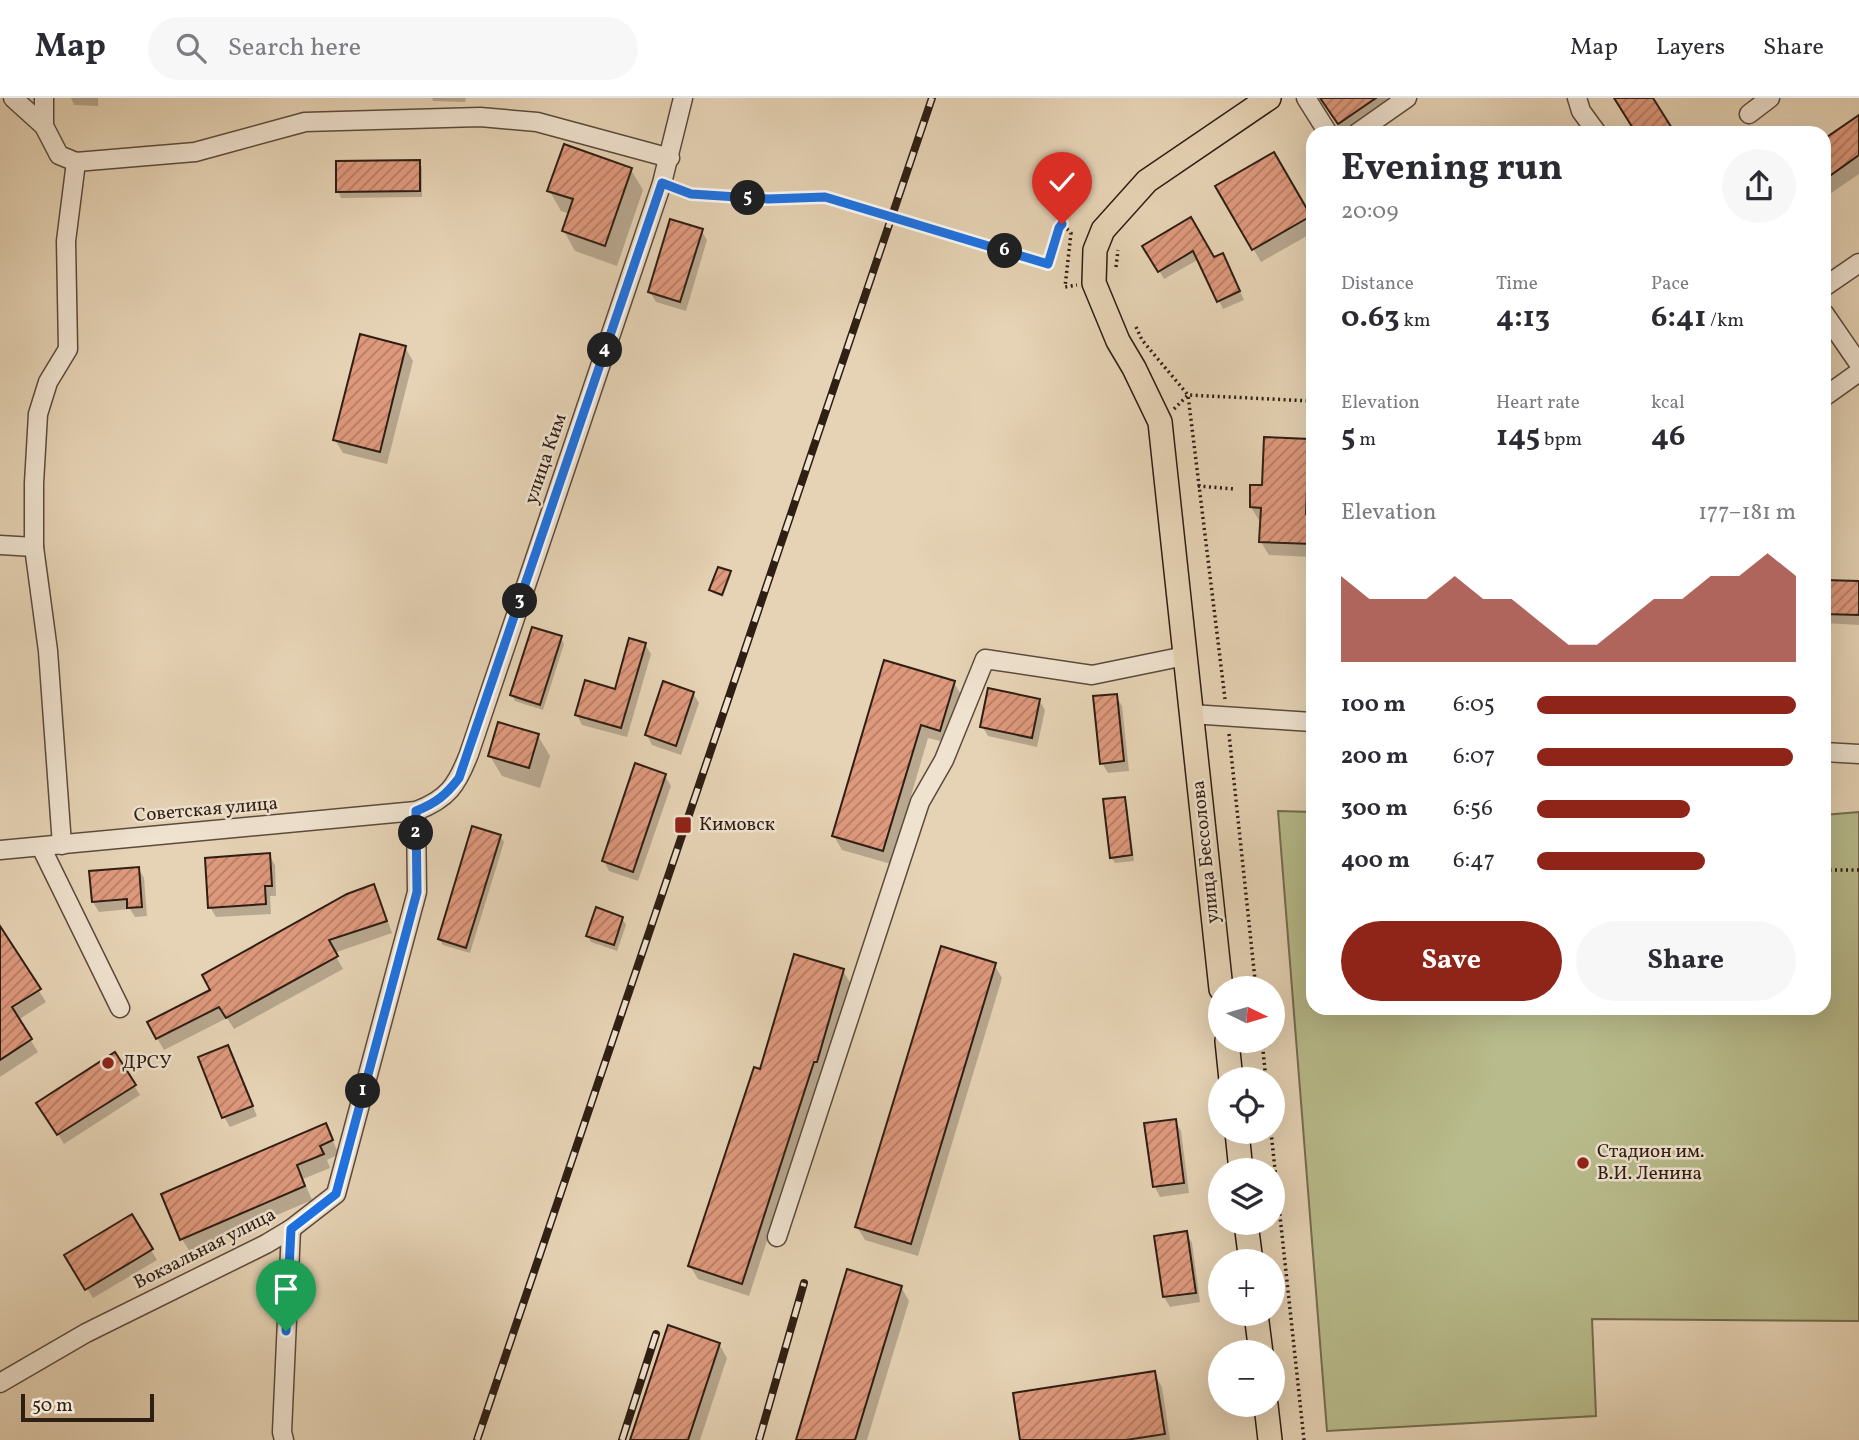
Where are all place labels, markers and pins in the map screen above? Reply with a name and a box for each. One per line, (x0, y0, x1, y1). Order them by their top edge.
pin (1032, 152, 1092, 224)
pin: 5 (730, 180, 766, 216)
pin: 6 (988, 234, 1023, 268)
pin: 4 (588, 332, 622, 368)
pin: 3 (503, 584, 538, 618)
place label: Кимовск (699, 812, 775, 838)
marker: Кимовск (673, 815, 693, 835)
pin: 2 (398, 816, 434, 850)
place label: ДРСУ (122, 1050, 172, 1076)
marker: ДРСУ (100, 1055, 116, 1071)
pin: 1 (346, 1074, 380, 1108)
place label: Стадион им. В.И. Ленина (1597, 1139, 1705, 1187)
marker: Стадион им. В.И. Ленина (1575, 1155, 1591, 1171)
pin (256, 1259, 316, 1331)

